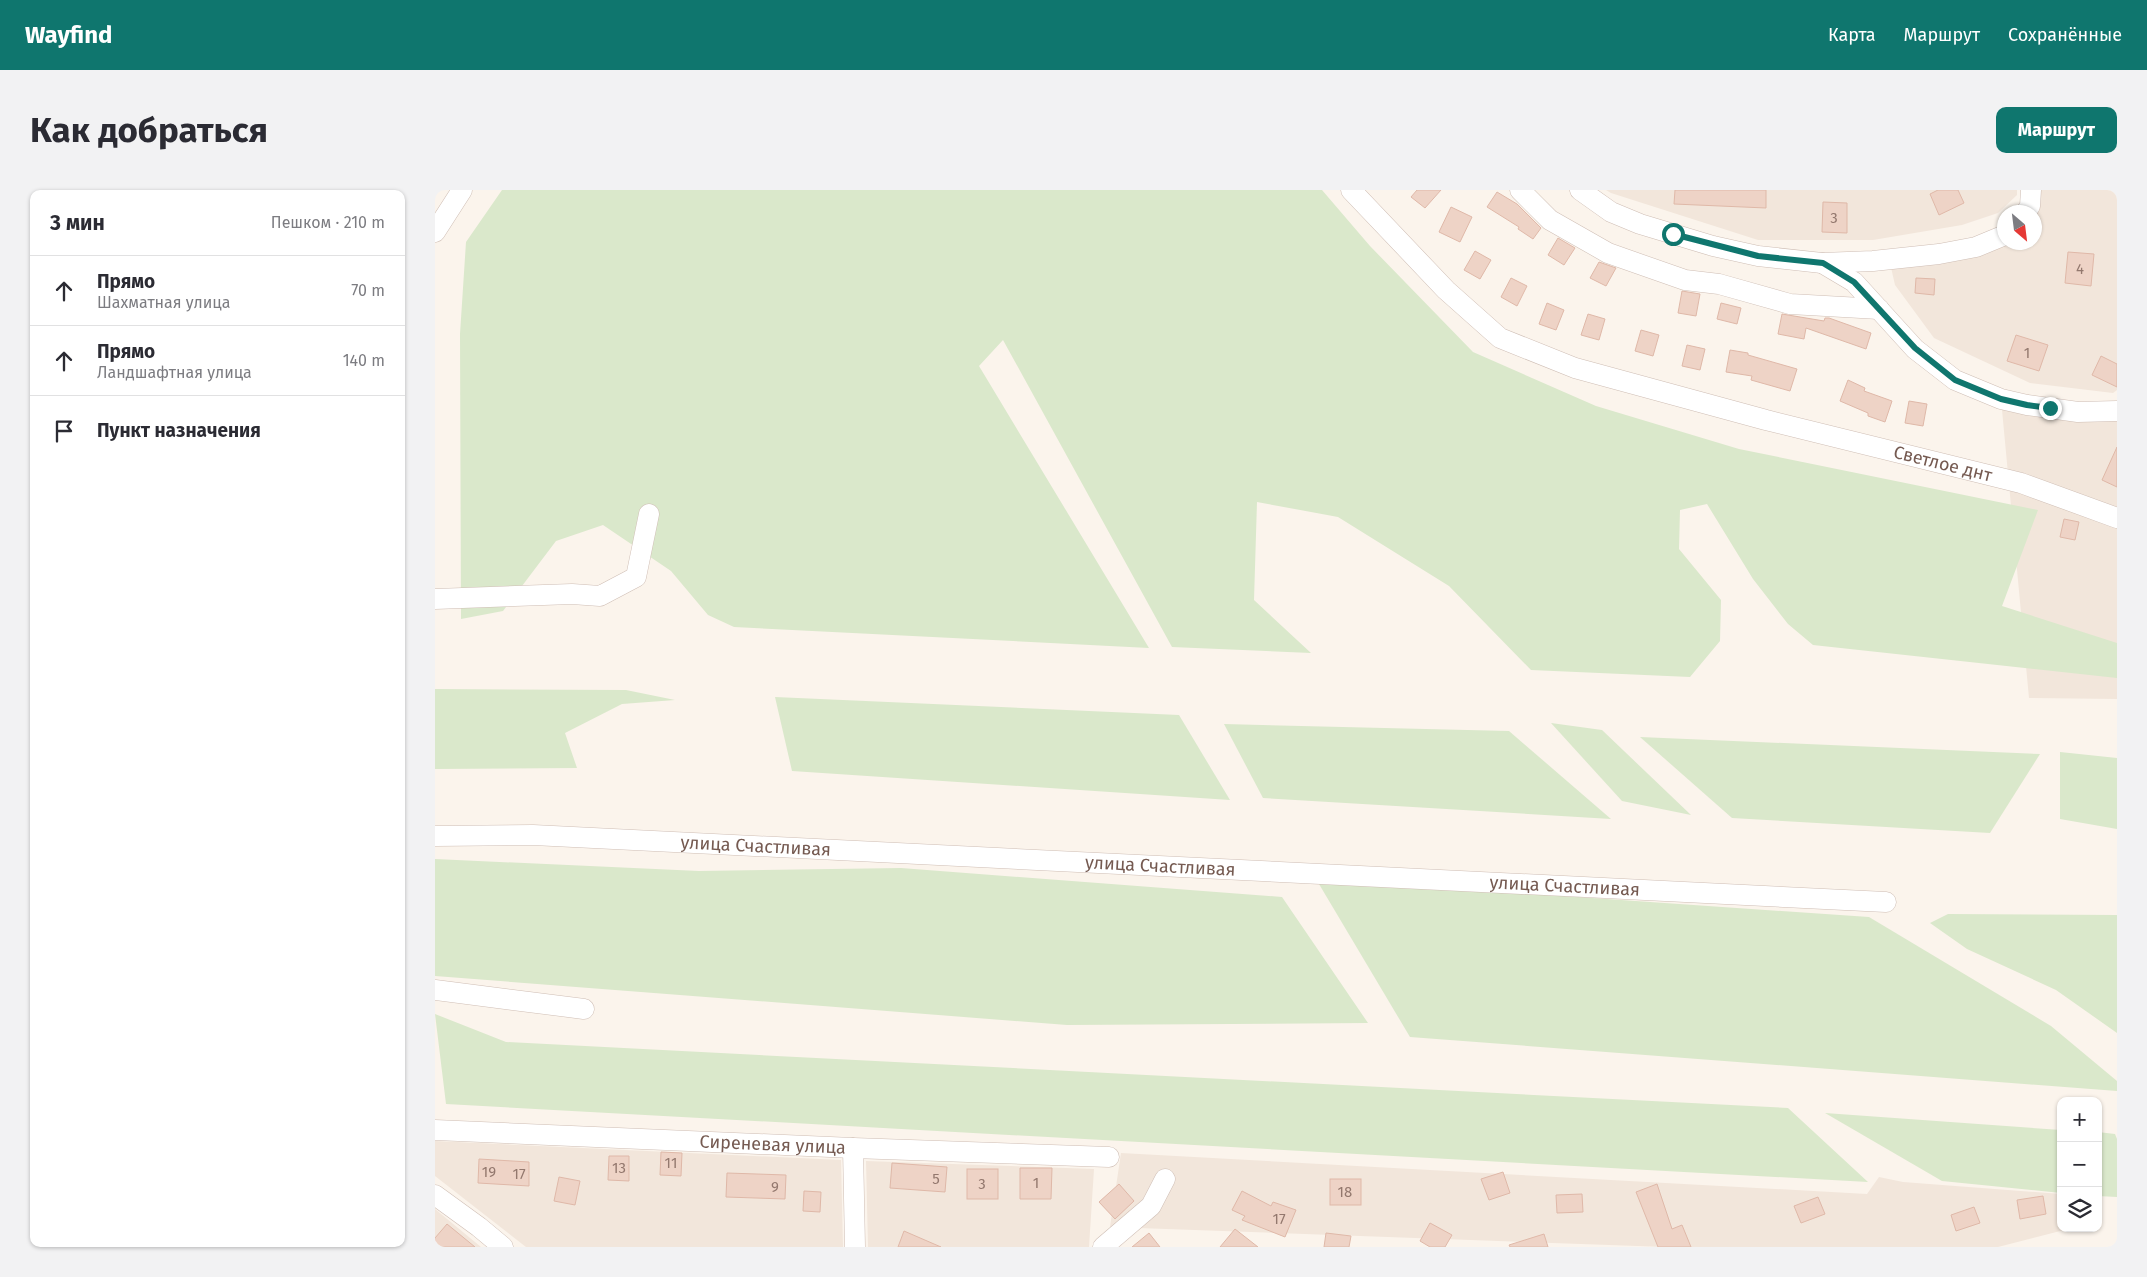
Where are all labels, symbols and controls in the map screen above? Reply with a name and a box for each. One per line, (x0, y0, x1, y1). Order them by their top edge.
text: Wayfind (25, 21, 112, 49)
text: Карта (1828, 24, 1876, 46)
text: Маршрут (1904, 24, 1980, 46)
text: Сохранённые (2008, 24, 2122, 46)
button: Маршрут (1996, 107, 2117, 153)
text: Как добраться (30, 109, 268, 151)
north arrow (1997, 205, 2042, 250)
house number: 3 (1830, 209, 1838, 227)
text: 3 мин (50, 210, 105, 236)
text: Пешком · 210 m (271, 213, 385, 232)
route start (1662, 223, 1685, 246)
house number: 4 (2076, 260, 2084, 278)
text: Прямо (97, 270, 155, 293)
icon: ahead (50, 277, 78, 305)
text: 70 m (351, 281, 385, 300)
text: Шахматная улица (97, 293, 230, 312)
text: Прямо (97, 340, 155, 363)
house number: 1 (2024, 344, 2030, 362)
icon: ahead (50, 347, 78, 375)
text: 140 m (343, 351, 385, 370)
text: Ландшафтная улица (97, 363, 252, 382)
route end (2039, 397, 2062, 420)
icon: arrive (50, 417, 78, 445)
text: Пункт назначения (97, 419, 261, 442)
street label: Светлое днт (1891, 441, 1995, 487)
street label: улица Счастливая (680, 831, 832, 861)
street label: улица Счастливая (1084, 851, 1236, 881)
street label: улица Счастливая (1489, 871, 1641, 901)
map controls (2057, 1097, 2102, 1232)
button: + (2057, 1097, 2102, 1142)
street label: Сиреневая улица (699, 1130, 846, 1159)
button: − (2057, 1142, 2102, 1187)
house number: 11 (665, 1154, 677, 1172)
house number: 13 (612, 1159, 626, 1177)
house number: 19 (482, 1163, 496, 1181)
house number: 17 (512, 1165, 526, 1183)
house number: 5 (932, 1170, 940, 1188)
house number: 1 (1033, 1174, 1039, 1192)
house number: 3 (978, 1175, 986, 1193)
house number: 9 (771, 1178, 779, 1196)
house number: 18 (1338, 1183, 1352, 1201)
button: layers (2057, 1187, 2102, 1232)
house number: 17 (1272, 1210, 1286, 1228)

